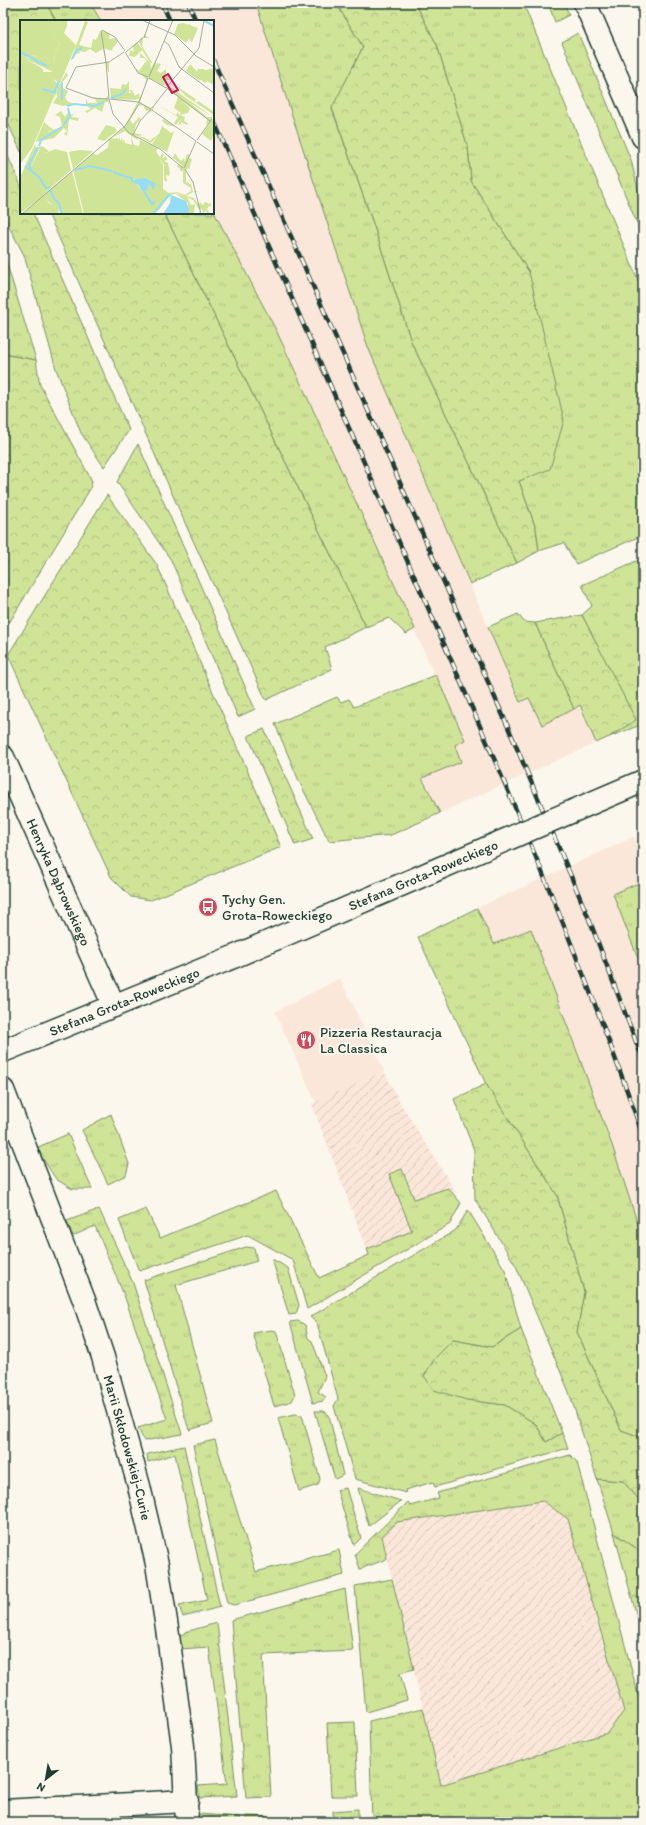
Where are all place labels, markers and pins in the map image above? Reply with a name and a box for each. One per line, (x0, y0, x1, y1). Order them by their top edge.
place label: Tychy Gen. Grota-Roweckiego (222, 891, 333, 924)
bus stop icon: Tychy Gen. Grota-Roweckiego (197, 896, 219, 918)
place label: Pizzeria Restauracja La Classica (320, 1024, 443, 1057)
restaurant icon: Pizzeria Restauracja La Classica (295, 1029, 317, 1051)

